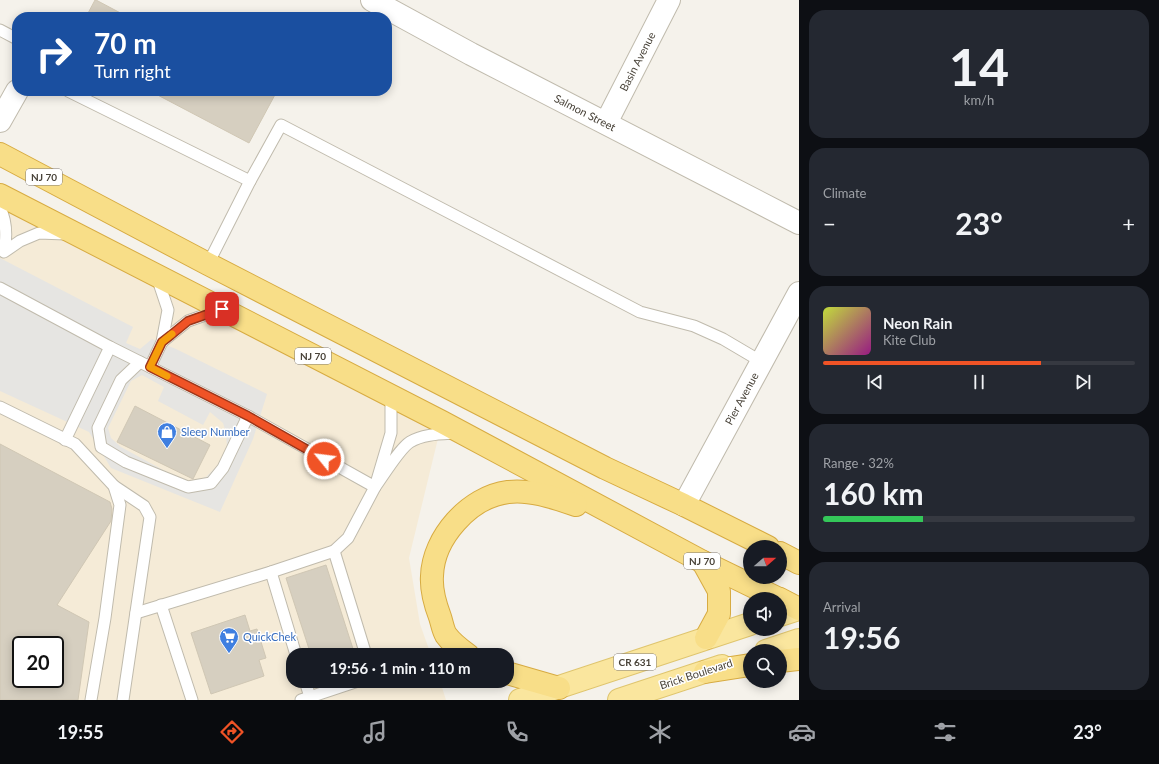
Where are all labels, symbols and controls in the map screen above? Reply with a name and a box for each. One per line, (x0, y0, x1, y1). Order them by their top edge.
text: 70 m (94, 26, 157, 60)
icon: right (28, 28, 80, 80)
street label: Basin Avenue (616, 29, 658, 93)
text: 14 (949, 35, 1009, 97)
text: Turn right (94, 60, 171, 82)
street label: Salmon Street (552, 91, 618, 133)
text: km/h (964, 92, 994, 108)
road number: NJ 70 (26, 169, 62, 185)
text: Climate (823, 185, 866, 201)
text: 23° (955, 205, 1003, 241)
text: − (823, 210, 836, 237)
text: + (1122, 210, 1135, 237)
pin (205, 292, 239, 326)
icon: arrive (211, 298, 233, 320)
text: Neon Rain (883, 314, 952, 332)
text: Kite Club (883, 332, 936, 348)
road number: NJ 70 (295, 348, 331, 364)
street label: Pier Avenue (722, 370, 761, 427)
icon: previous (864, 371, 886, 393)
icon: pause (968, 371, 990, 393)
icon: next (1072, 371, 1094, 393)
shop icon: Sleep Number (156, 421, 178, 449)
place label: Sleep Number (181, 425, 250, 438)
position arrow (303, 438, 345, 480)
text: Range · 32% (823, 455, 894, 471)
text: 160 km (823, 475, 924, 511)
north arrow (743, 540, 787, 584)
map controls (743, 540, 787, 688)
road number: NJ 70 (684, 553, 720, 569)
button: sound (743, 592, 787, 636)
text: Arrival (823, 599, 860, 615)
text: 19:56 (823, 619, 900, 655)
supermarket icon: QuickChek (218, 626, 240, 654)
place label: QuickChek (243, 630, 296, 643)
speed limit sign: 20 (12, 636, 64, 688)
button: search (743, 644, 787, 688)
road number: CR 631 (614, 654, 656, 670)
street label: Brick Boulevard (658, 656, 734, 691)
text: 19:56 · 1 min · 110 m (330, 659, 470, 677)
icon: directions (218, 718, 246, 746)
icon: music (361, 718, 389, 746)
icon: phone (503, 718, 531, 746)
icon: climate (646, 718, 674, 746)
icon: car (788, 718, 816, 746)
icon: filters (931, 718, 959, 746)
text: 19:55 (57, 721, 104, 743)
text: 23° (1073, 721, 1102, 743)

